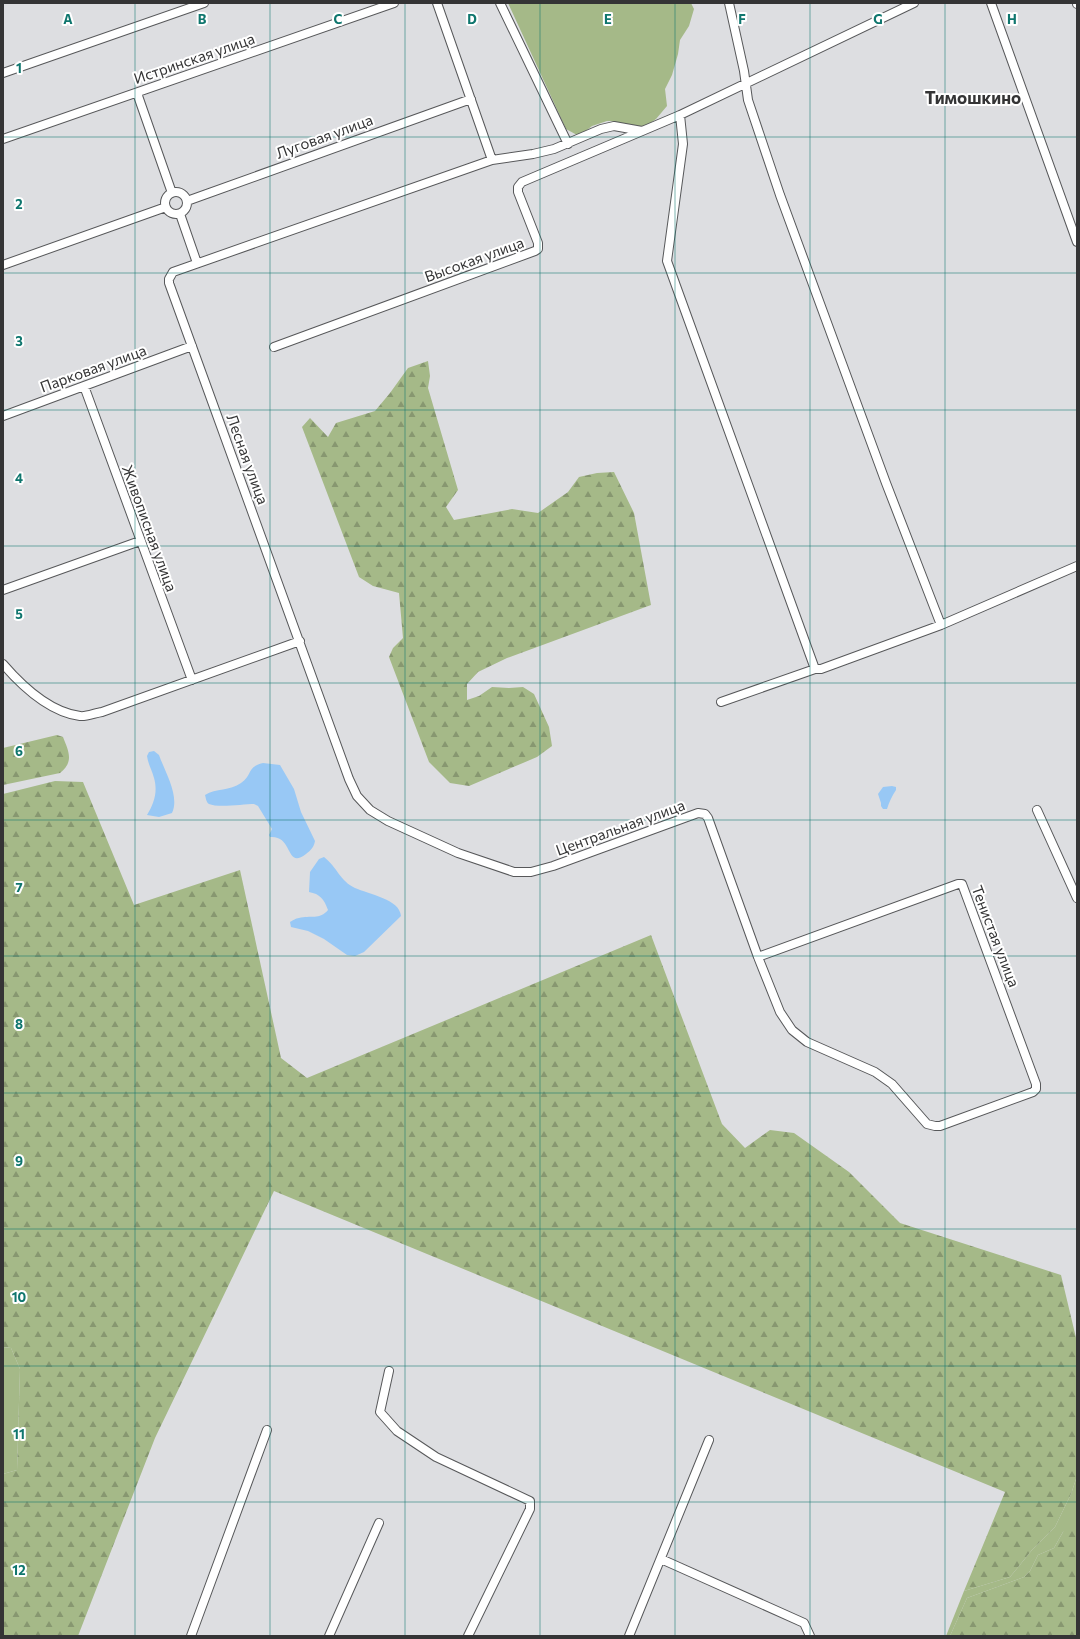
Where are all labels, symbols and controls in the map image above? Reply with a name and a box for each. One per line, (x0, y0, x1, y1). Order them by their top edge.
text: A (63, 11, 73, 27)
text: B (198, 11, 207, 27)
text: C (334, 11, 343, 27)
text: D (467, 11, 477, 27)
text: E (604, 11, 612, 27)
text: F (738, 11, 746, 27)
text: G (873, 11, 883, 27)
text: H (1007, 11, 1017, 27)
street label: Истринская улица (131, 29, 257, 87)
text: 1 (16, 60, 22, 76)
district label: Тимошкино (925, 87, 1021, 108)
street label: Луговая улица (273, 110, 375, 162)
text: 2 (15, 196, 23, 212)
street label: Высокая улица (422, 233, 526, 285)
text: 3 (15, 333, 23, 349)
street label: Парковая улица (37, 340, 149, 396)
street label: Лесная улица (223, 411, 273, 507)
street label: Живописная улица (119, 462, 181, 594)
text: 4 (15, 470, 23, 486)
text: 5 (15, 606, 23, 622)
text: 6 (15, 743, 23, 759)
street label: Центральная улица (553, 795, 687, 859)
text: 7 (15, 879, 23, 895)
street label: Тенистая улица (968, 883, 1024, 989)
text: 8 (15, 1016, 23, 1032)
text: 9 (15, 1153, 23, 1169)
text: 10 (12, 1289, 27, 1305)
text: 11 (13, 1426, 25, 1442)
text: 12 (12, 1562, 26, 1578)

